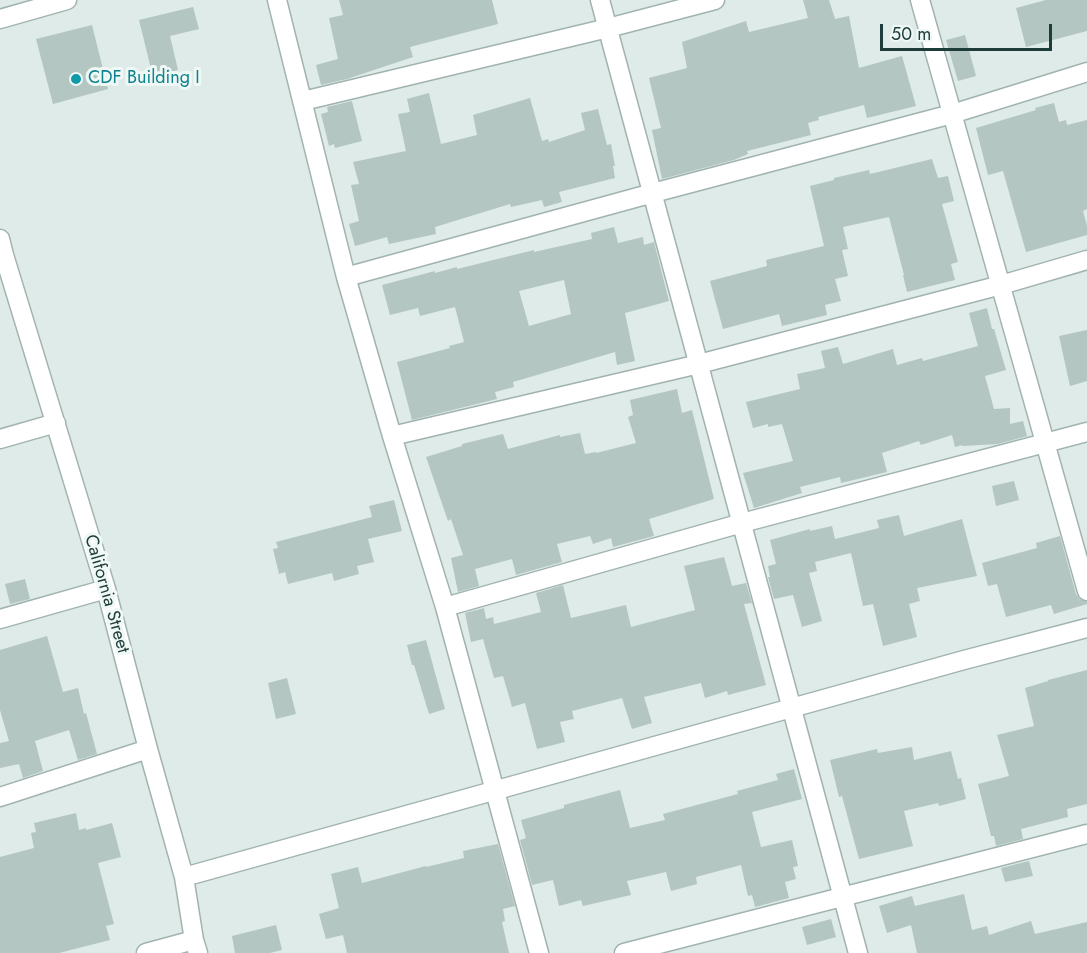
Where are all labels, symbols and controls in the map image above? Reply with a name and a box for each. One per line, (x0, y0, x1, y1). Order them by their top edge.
scale bar (883, 12, 1056, 50)
text: 50 m (891, 21, 931, 47)
place label: CDF Building I (88, 68, 200, 90)
marker: CDF Building I (69, 72, 83, 86)
street label: California Street (79, 532, 133, 656)

